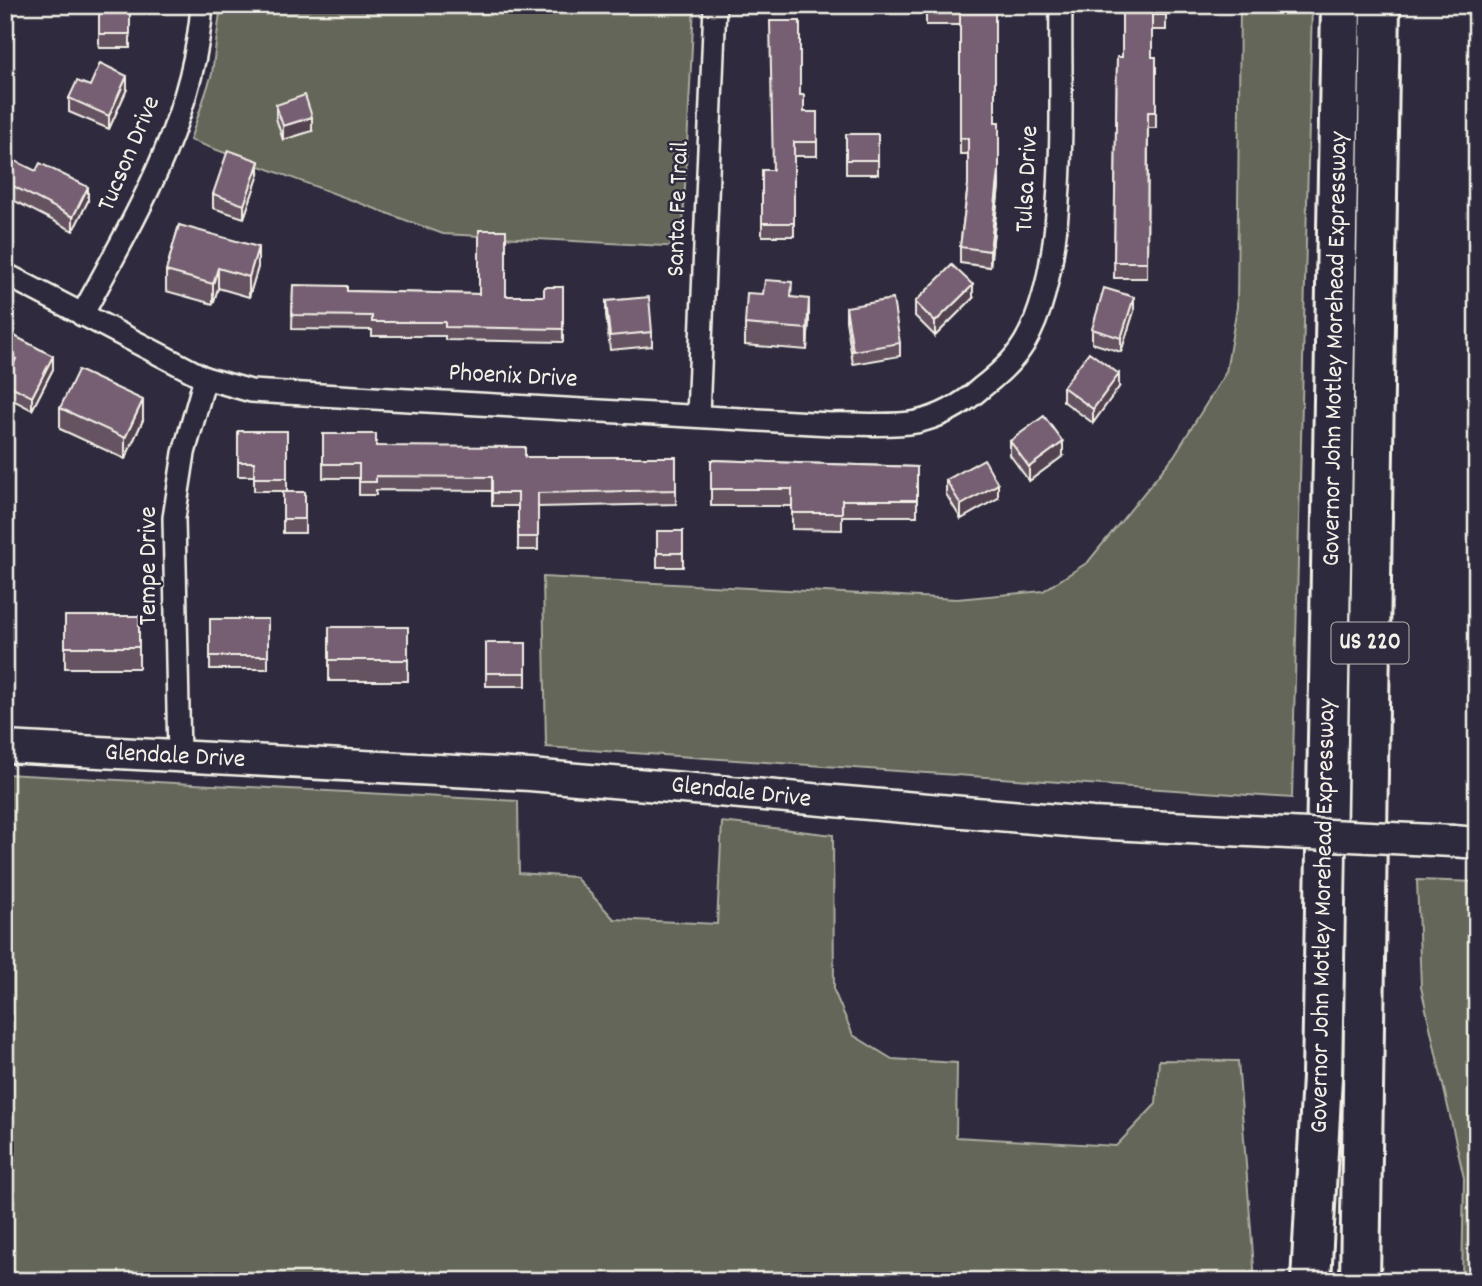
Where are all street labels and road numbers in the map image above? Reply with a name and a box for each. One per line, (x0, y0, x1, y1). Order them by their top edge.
street label: Tucson Drive (89, 90, 171, 218)
street label: Tulsa Drive (1007, 125, 1049, 233)
street label: Governor John Motley Morehead Expressway (1314, 131, 1358, 567)
street label: Santa Fe Trail (658, 141, 700, 277)
street label: Phoenix Drive (448, 355, 578, 399)
street label: Tempe Drive (131, 506, 168, 626)
road number: US 220 (1332, 622, 1408, 664)
street label: Governor John Motley Morehead Expressway (1302, 698, 1346, 1134)
street label: Glendale Drive (104, 735, 246, 779)
street label: Glendale Drive (669, 767, 813, 819)

